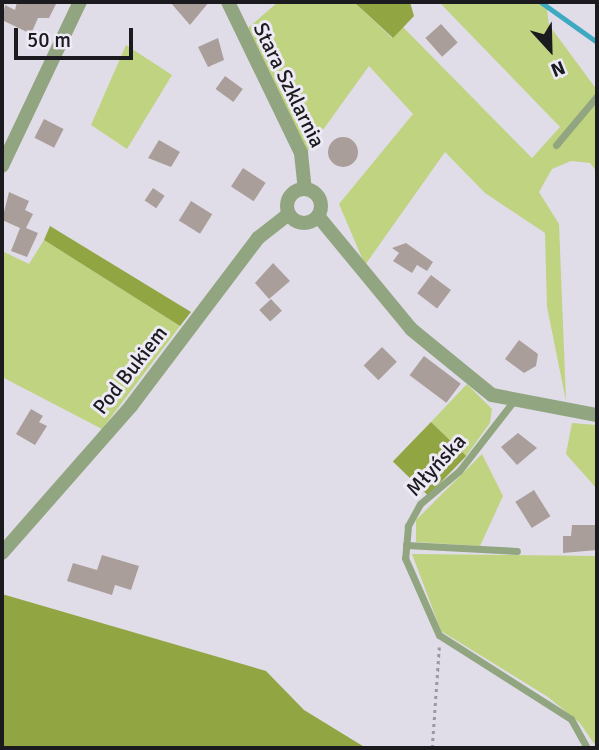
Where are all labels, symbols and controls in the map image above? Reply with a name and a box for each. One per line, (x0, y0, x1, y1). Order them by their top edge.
scale bar (18, 14, 136, 58)
north arrow (515, 14, 585, 84)
street label: Stara Szklarnia (248, 18, 330, 152)
text: 50 m (27, 27, 71, 53)
text: N (547, 55, 568, 82)
street label: Pod Bukiem (88, 321, 172, 419)
street label: Młyńska (401, 429, 471, 501)

